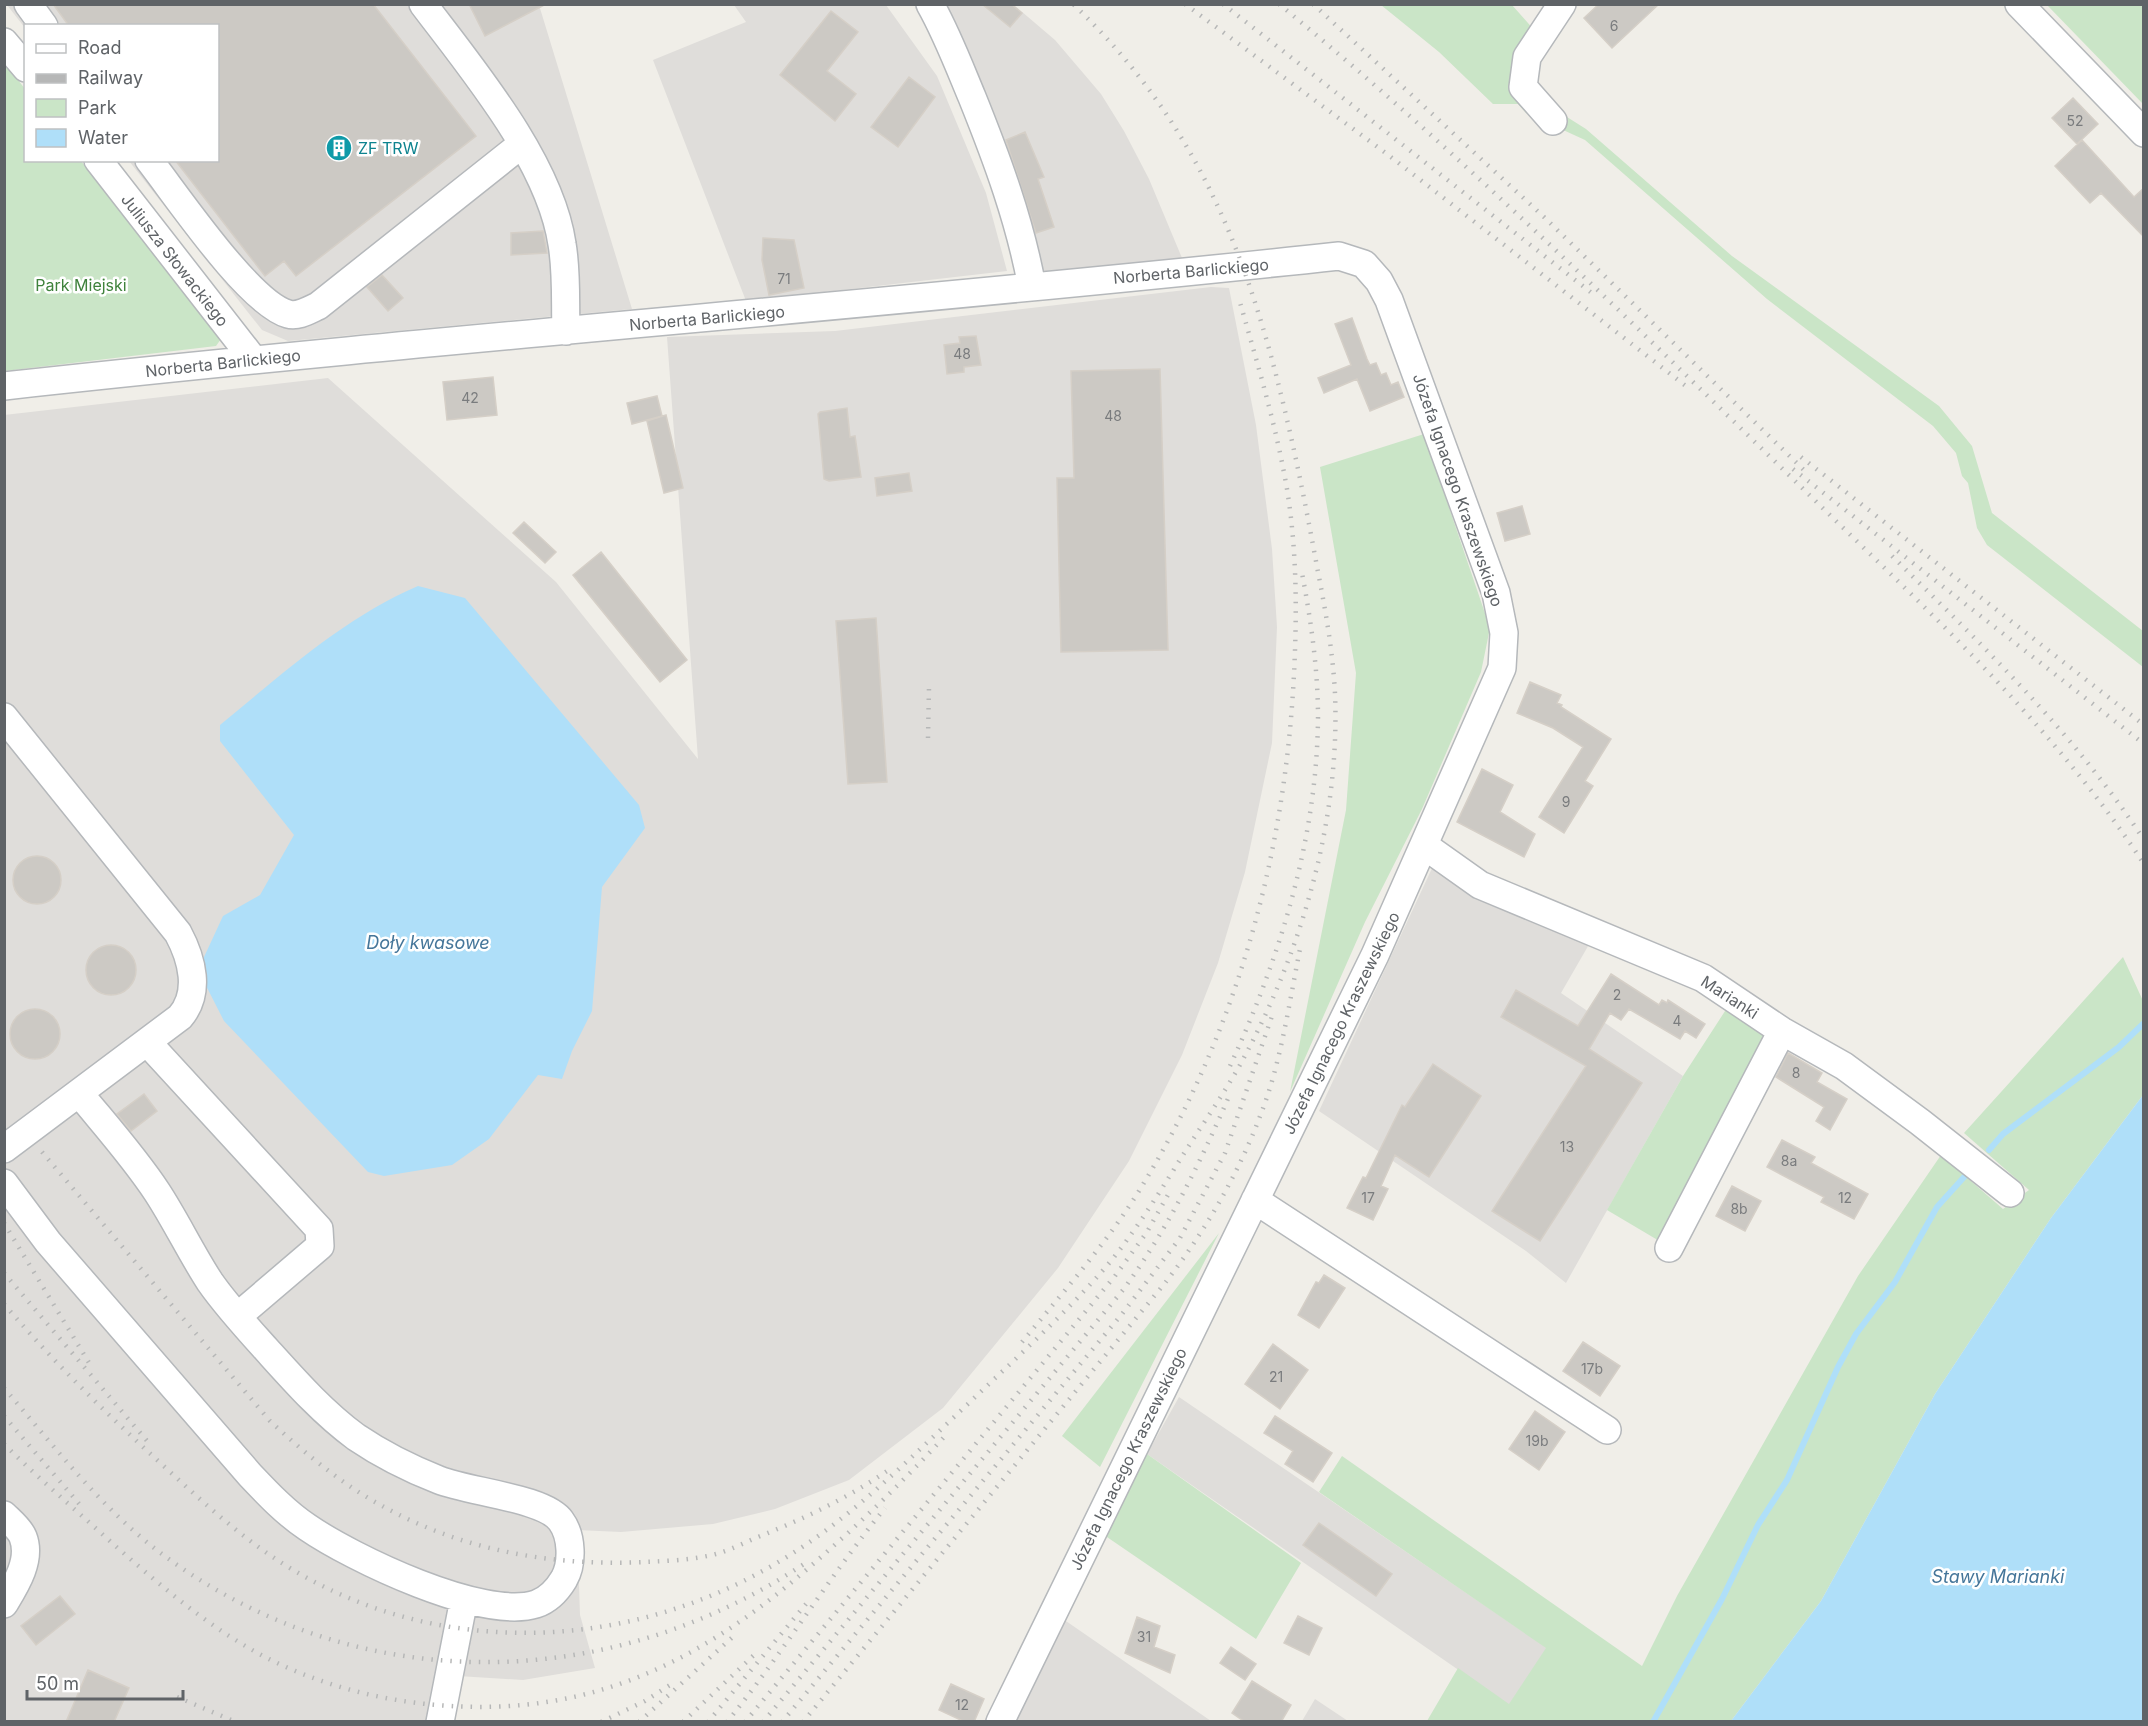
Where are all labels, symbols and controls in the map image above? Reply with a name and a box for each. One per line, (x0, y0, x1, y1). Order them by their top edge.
house number: 6 (1610, 17, 1618, 34)
legend (24, 24, 219, 162)
text: Road (78, 37, 121, 58)
text: Railway (78, 67, 143, 88)
text: Park (78, 97, 117, 118)
house number: 52 (2066, 112, 2084, 129)
text: Water (78, 127, 128, 148)
building icon: ZF TRW (324, 133, 354, 163)
place label: ZF TRW (358, 138, 419, 158)
street label: Juliusza Słowackiego (117, 190, 233, 330)
street label: Norberta Barlickiego (1112, 254, 1270, 288)
house number: 71 (777, 270, 791, 287)
park label: Park Miejski (35, 275, 127, 295)
street label: Norberta Barlickiego (628, 301, 786, 335)
street label: Norberta Barlickiego (144, 345, 302, 381)
house number: 48 (953, 345, 971, 362)
street label: Józefa Ignacego Kraszewskiego (1409, 371, 1507, 609)
house number: 42 (461, 389, 479, 406)
house number: 48 (1104, 407, 1122, 424)
house number: 9 (1562, 793, 1570, 810)
street label: Józefa Ignacego Kraszewskiego (1278, 908, 1404, 1138)
water label: Doły kwasowe (366, 932, 490, 953)
street label: Marianki (1697, 971, 1763, 1023)
house number: 2 (1613, 986, 1621, 1003)
house number: 4 (1672, 1012, 1682, 1029)
house number: 8 (1792, 1064, 1800, 1081)
house number: 13 (1560, 1138, 1574, 1155)
house number: 8a (1781, 1152, 1797, 1169)
house number: 17 (1361, 1189, 1375, 1206)
house number: 12 (1838, 1189, 1852, 1206)
house number: 8b (1730, 1200, 1748, 1217)
street label: Józefa Ignacego Kraszewskiego (1065, 1344, 1191, 1574)
house number: 17b (1581, 1360, 1603, 1377)
house number: 21 (1269, 1368, 1283, 1385)
house number: 19b (1526, 1432, 1548, 1449)
water label: Stawy Marianki (1932, 1566, 2065, 1587)
house number: 31 (1137, 1628, 1151, 1645)
scale bar (27, 1663, 183, 1701)
text: 50 m (36, 1673, 79, 1694)
house number: 12 (955, 1696, 969, 1713)

